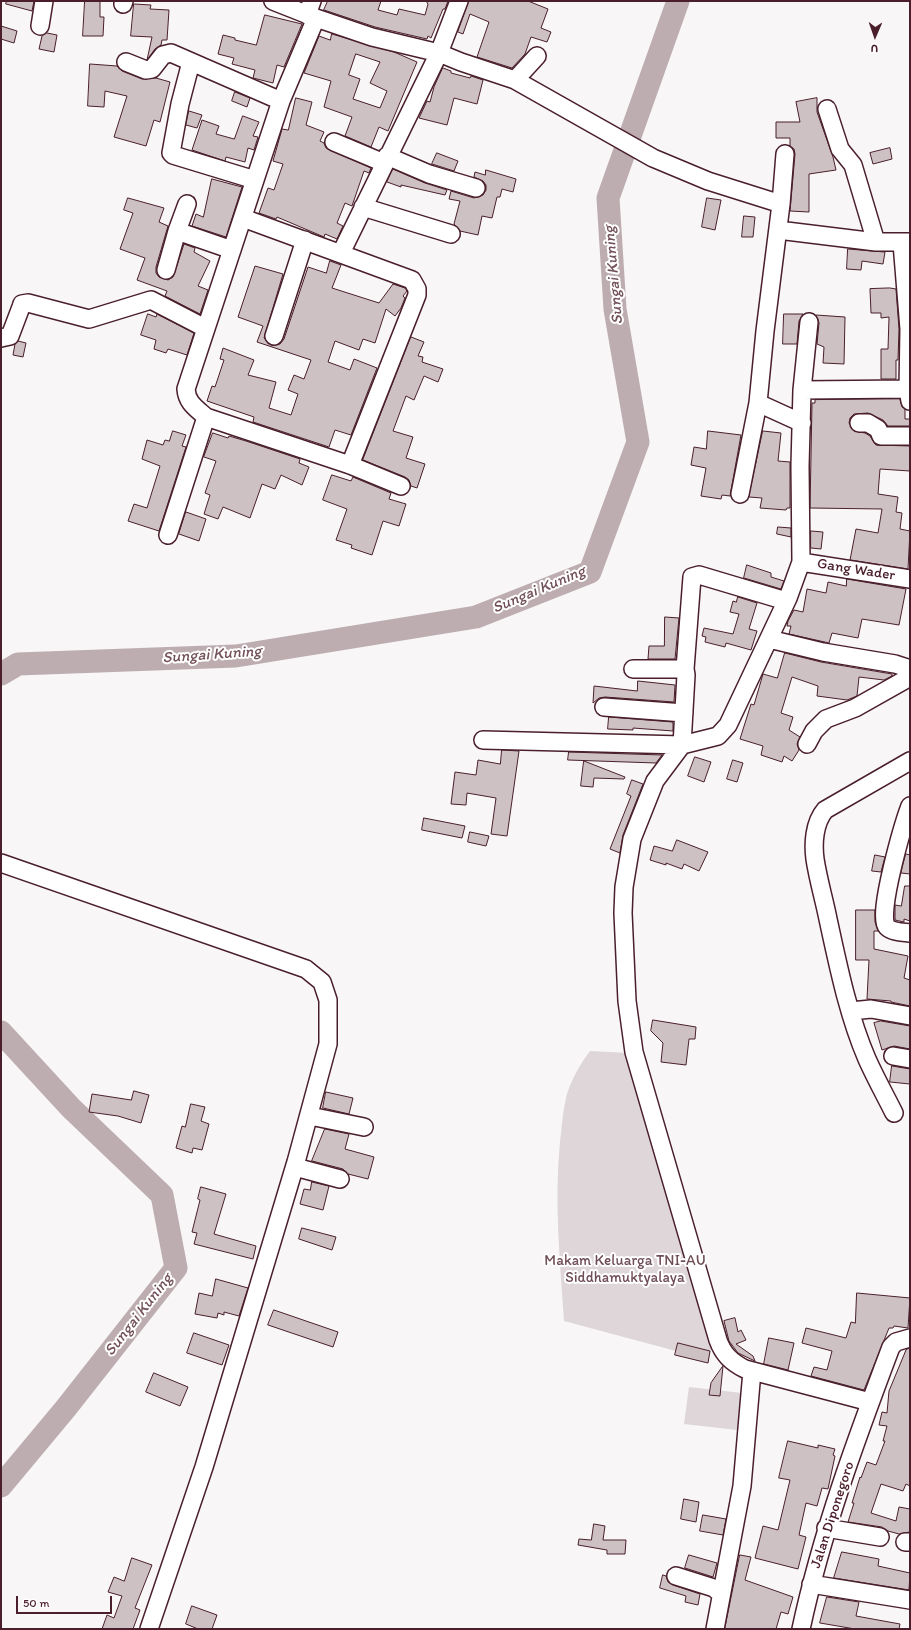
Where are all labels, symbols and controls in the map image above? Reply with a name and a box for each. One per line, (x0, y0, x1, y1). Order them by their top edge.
north arrow (855, 16, 895, 56)
text: U (871, 42, 878, 55)
water label: Sungai Kuning (600, 225, 628, 325)
street label: Gang Wader (816, 555, 896, 585)
water label: Sungai Kuning (490, 562, 588, 618)
water label: Sungai Kuning (162, 642, 262, 668)
park label: Makam Keluarga TNI-AU Siddhamuktyalaya (544, 1252, 706, 1287)
water label: Sungai Kuning (101, 1270, 177, 1360)
street label: Jalan Diponegoro (807, 1459, 859, 1571)
scale bar (18, 1588, 114, 1614)
text: 50 m (23, 1596, 49, 1610)

